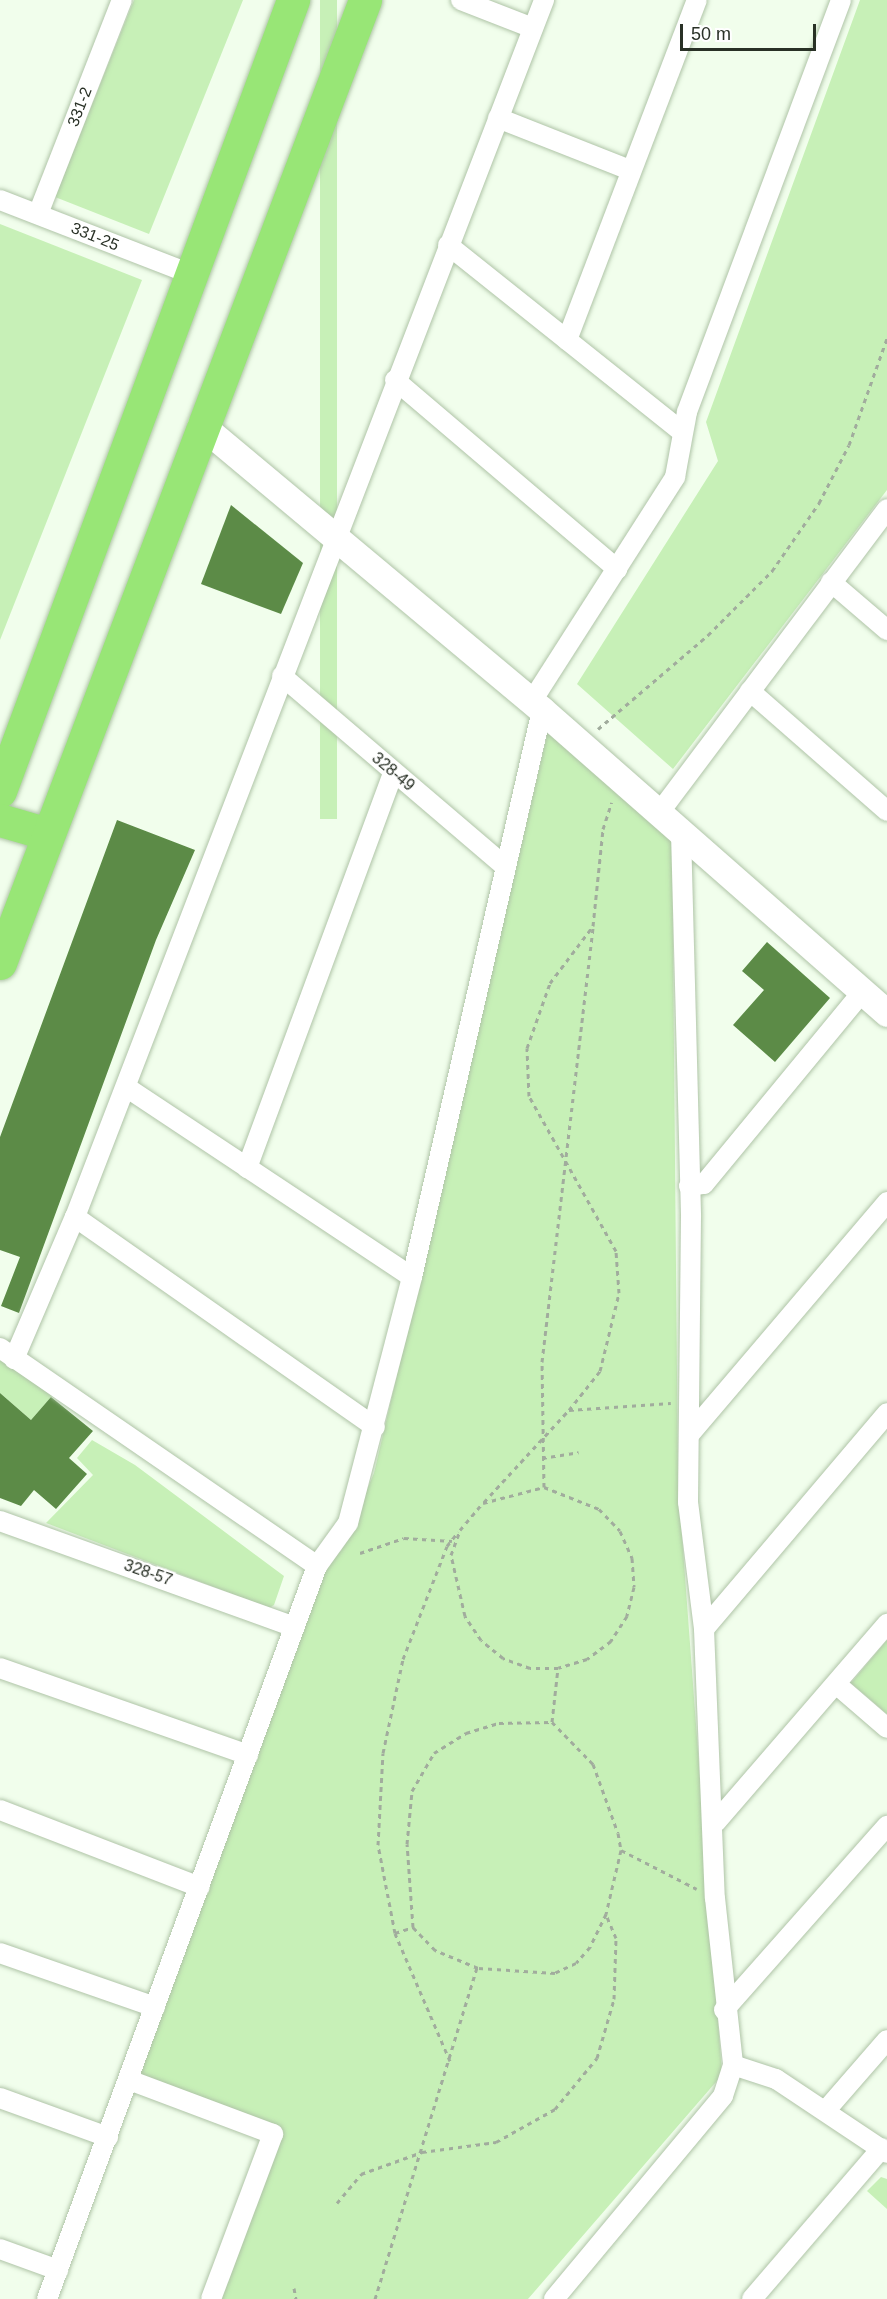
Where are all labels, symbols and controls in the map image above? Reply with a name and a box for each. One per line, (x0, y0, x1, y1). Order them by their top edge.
scale bar (683, 12, 820, 50)
text: 50 m (691, 24, 731, 44)
street label: 331-2 (64, 84, 96, 130)
street label: 331-25 (68, 219, 122, 255)
street label: 328-49 (368, 749, 418, 795)
street label: 328-57 (121, 1556, 175, 1590)

